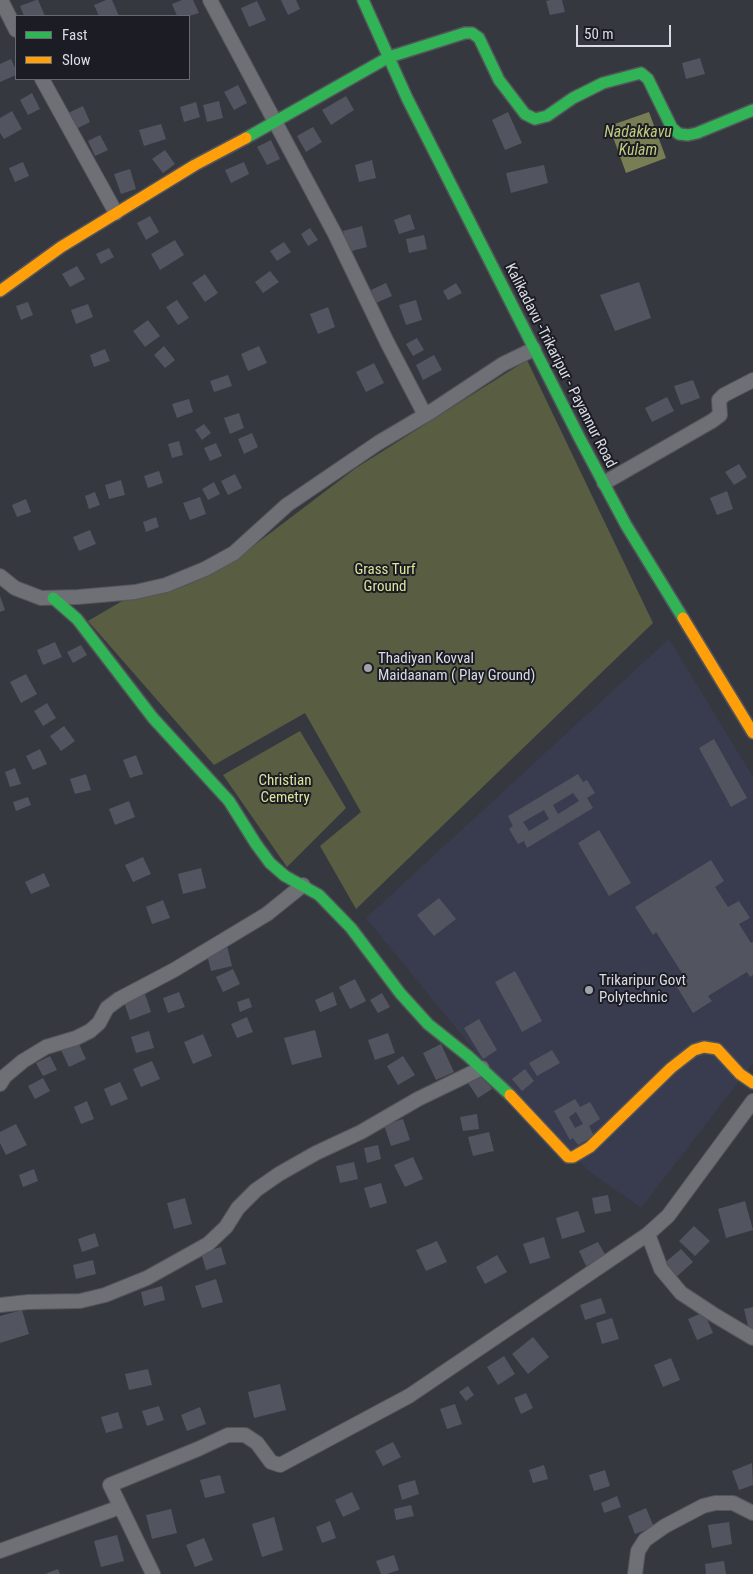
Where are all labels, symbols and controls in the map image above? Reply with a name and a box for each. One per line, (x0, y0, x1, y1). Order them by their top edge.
legend (15, 15, 190, 80)
scale bar (578, 15, 673, 47)
text: 50 m (584, 25, 614, 43)
text: Fast (62, 26, 87, 44)
text: Slow (62, 51, 91, 69)
water label: Nadakkavu Kulam (604, 123, 672, 161)
street label: Kalikadavu -Trikaripur - Payannur Road (500, 261, 620, 471)
park label: Grass Turf Ground (354, 561, 416, 596)
place label: Thadiyan Kovval Maidaanam ( Play Ground) (378, 650, 535, 685)
marker: Thadiyan Kovval Maidaanam ( Play Ground) (362, 662, 374, 674)
park label: Christian Cemetry (259, 772, 311, 807)
place label: Trikaripur Govt Polytechnic (599, 972, 686, 1007)
marker: Trikaripur Govt Polytechnic (583, 984, 595, 996)

